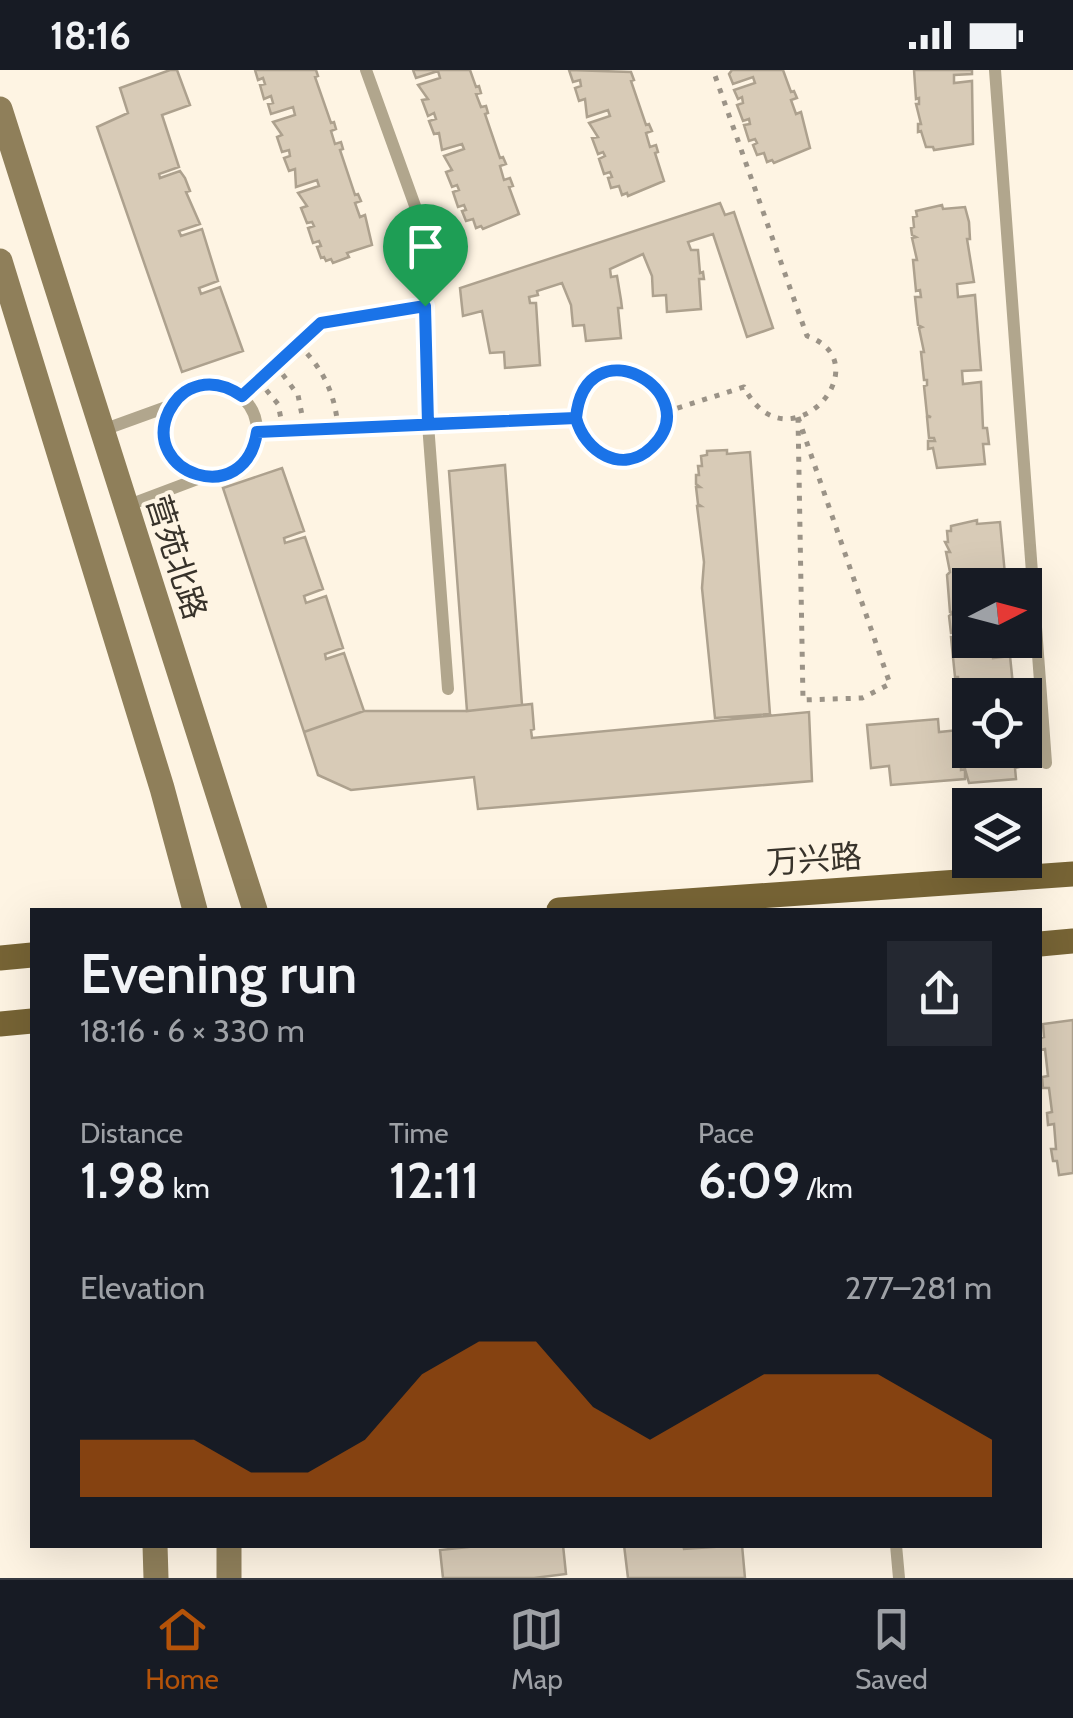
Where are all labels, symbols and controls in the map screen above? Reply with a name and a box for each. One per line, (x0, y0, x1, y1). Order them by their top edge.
text: 18:16 (50, 12, 131, 59)
pin (383, 204, 468, 307)
icon: arrive (398, 219, 453, 274)
street label: 营苑北路 (139, 490, 215, 624)
north arrow (952, 568, 1042, 658)
map controls (952, 568, 1042, 878)
button: locate (952, 678, 1042, 768)
button: layers (952, 788, 1042, 878)
street label: 万兴路 (765, 836, 863, 882)
text: Evening run (80, 940, 357, 1007)
button: share (887, 941, 992, 1046)
text: 18:16 · 6 × 330 m (80, 1011, 305, 1050)
text: Distance (80, 1116, 183, 1150)
text: Time (389, 1116, 449, 1150)
text: Pace (698, 1116, 754, 1150)
text: 1.98 (80, 1150, 166, 1211)
text: 12:11 (389, 1150, 479, 1211)
text: 6:09 (698, 1150, 800, 1211)
text: km (166, 1171, 210, 1205)
text: /km (800, 1171, 853, 1205)
text: Elevation (80, 1268, 205, 1307)
text: 277–281 m (845, 1268, 992, 1307)
tab: Home (145, 1602, 219, 1696)
tab: Map (509, 1602, 564, 1696)
tab: Saved (855, 1602, 928, 1696)

